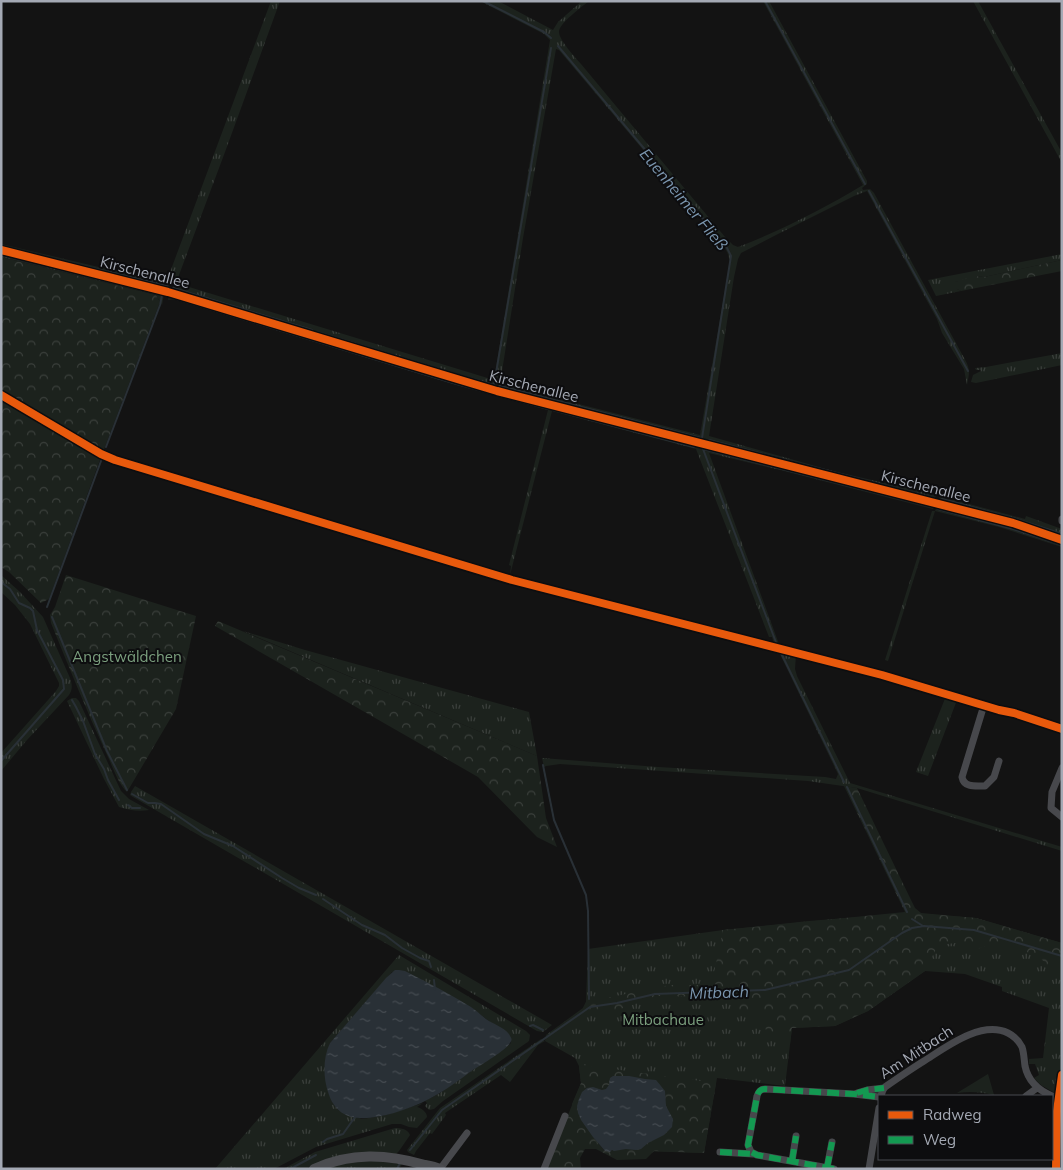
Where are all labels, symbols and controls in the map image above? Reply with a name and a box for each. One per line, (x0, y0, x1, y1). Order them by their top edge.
water label: Euenheimer Fließ (636, 144, 732, 254)
street label: Kirschenallee (98, 252, 192, 292)
street label: Kirschenallee (487, 366, 581, 406)
street label: Kirschenallee (879, 466, 973, 506)
park label: Angstwäldchen (72, 647, 182, 666)
water label: Mitbach (689, 981, 749, 1003)
park label: Mitbachaue (622, 1010, 704, 1029)
street label: Am Mitbach (876, 1021, 956, 1083)
legend (878, 1095, 1053, 1160)
text: Radweg (923, 1105, 981, 1124)
text: Weg (923, 1130, 956, 1149)

